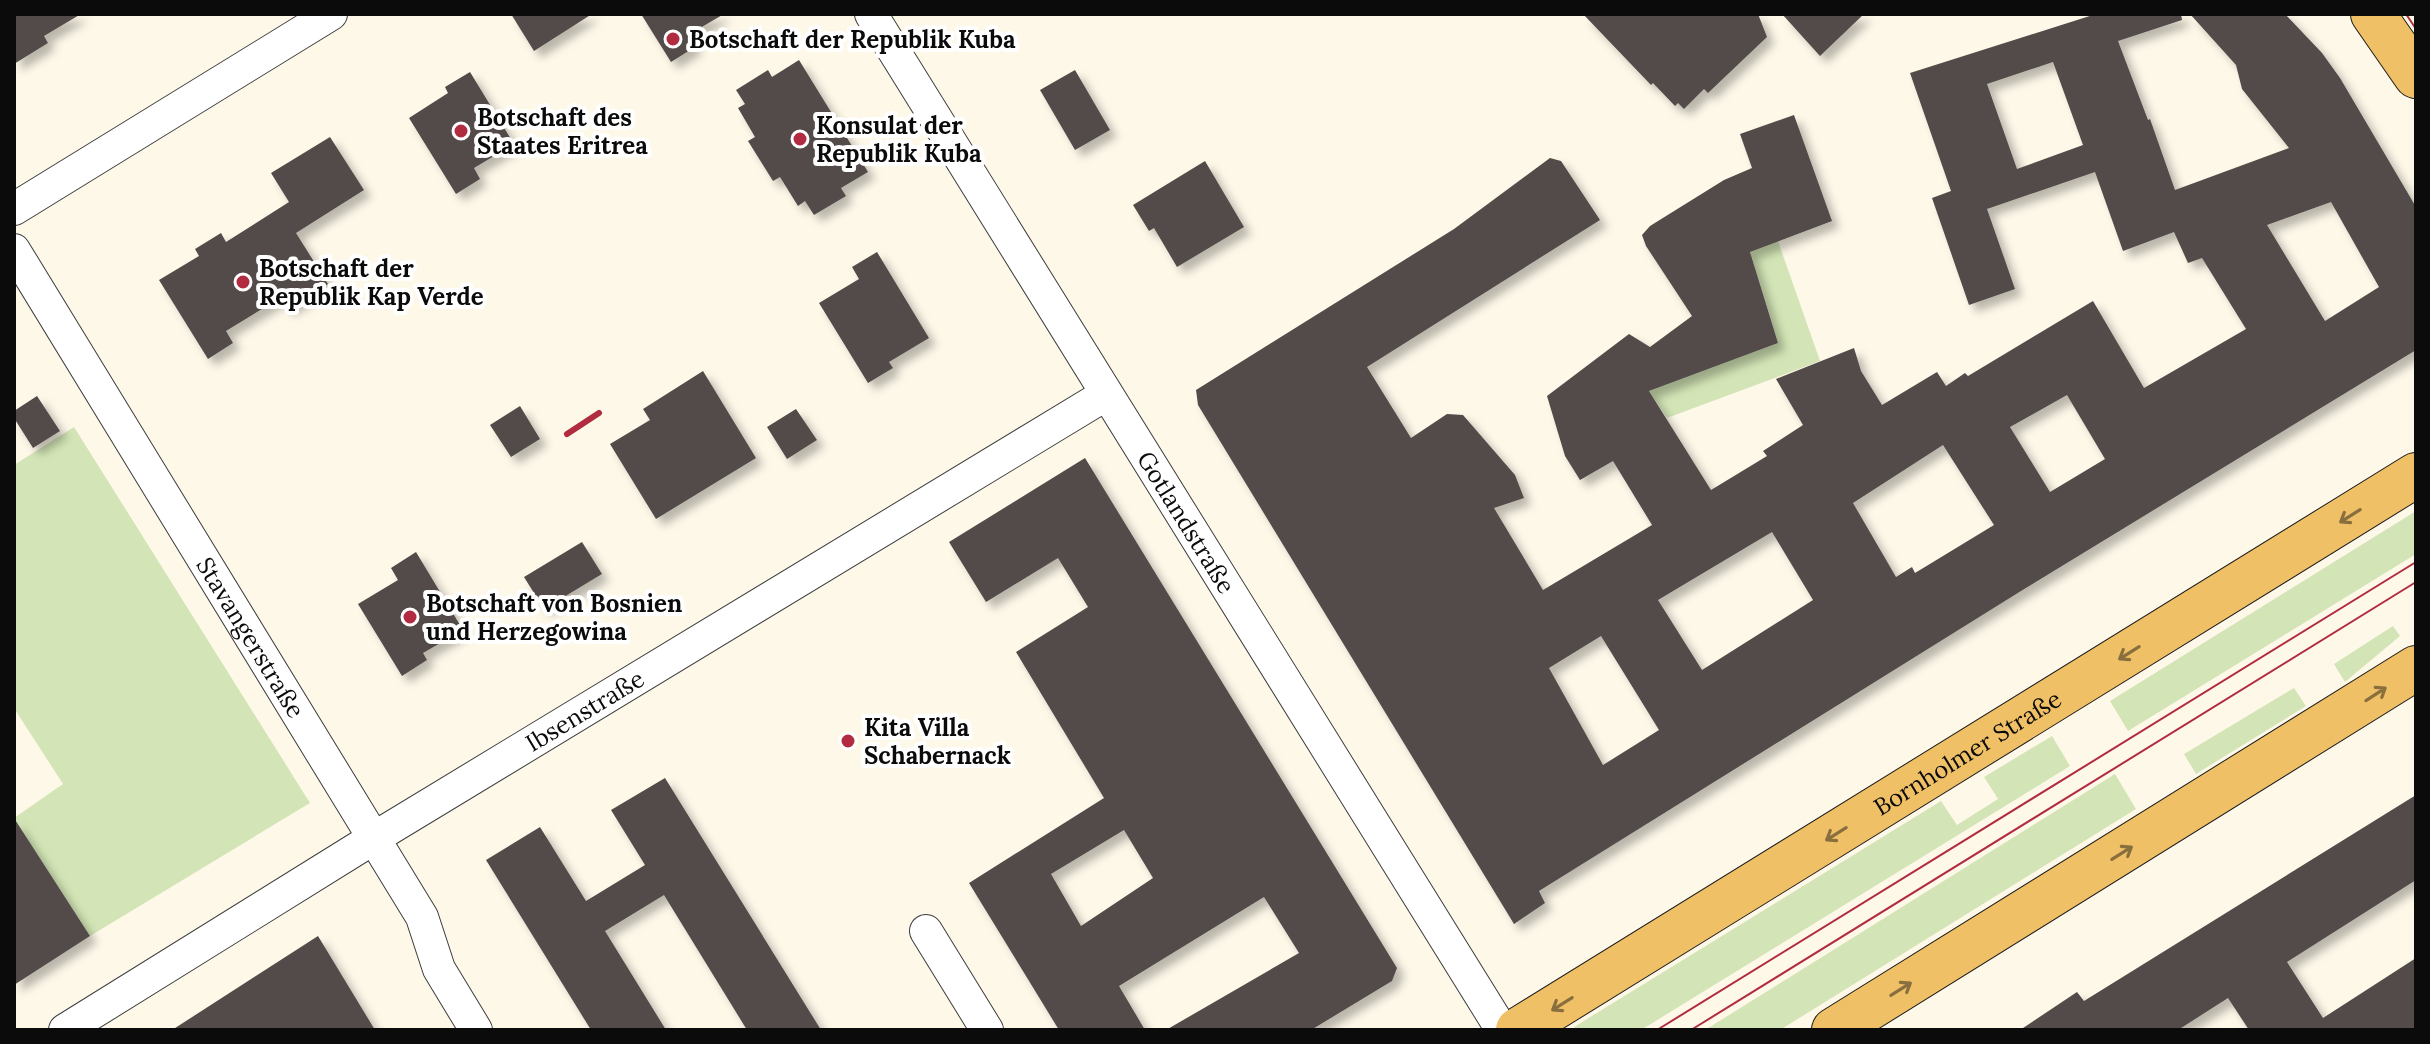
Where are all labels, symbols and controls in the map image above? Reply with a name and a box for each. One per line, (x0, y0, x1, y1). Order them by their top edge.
place label: Botschaft der Republik Kuba (689, 24, 1016, 55)
marker: Botschaft der Republik Kuba (664, 30, 682, 48)
place label: Botschaft des Staates Eritrea (477, 102, 648, 161)
place label: Konsulat der Republik Kuba (816, 110, 982, 169)
marker: Botschaft des Staates Eritrea (452, 122, 470, 140)
marker: Konsulat der Republik Kuba (791, 130, 809, 148)
place label: Botschaft der Republik Kap Verde (259, 253, 484, 312)
marker: Botschaft der Republik Kap Verde (234, 273, 252, 291)
street label: Gotlandstraße (1131, 445, 1242, 599)
one-way arrow (2339, 508, 2362, 524)
street label: Stavangerstraße (190, 551, 312, 723)
place label: Botschaft von Bosnien und Herzegowina (426, 588, 682, 647)
marker: Botschaft von Bosnien und Herzegowina (401, 608, 419, 626)
one-way arrow (2118, 645, 2140, 661)
street label: Ibsenstraße (520, 663, 650, 758)
street label: Bornholmer Straße (1868, 683, 2067, 822)
one-way arrow (2365, 686, 2387, 702)
place label: Kita Villa Schabernack (864, 712, 1011, 771)
marker: Kita Villa Schabernack (839, 732, 857, 750)
one-way arrow (1825, 826, 1848, 842)
one-way arrow (2110, 844, 2133, 860)
one-way arrow (1889, 981, 1912, 997)
one-way arrow (1551, 995, 1573, 1012)

